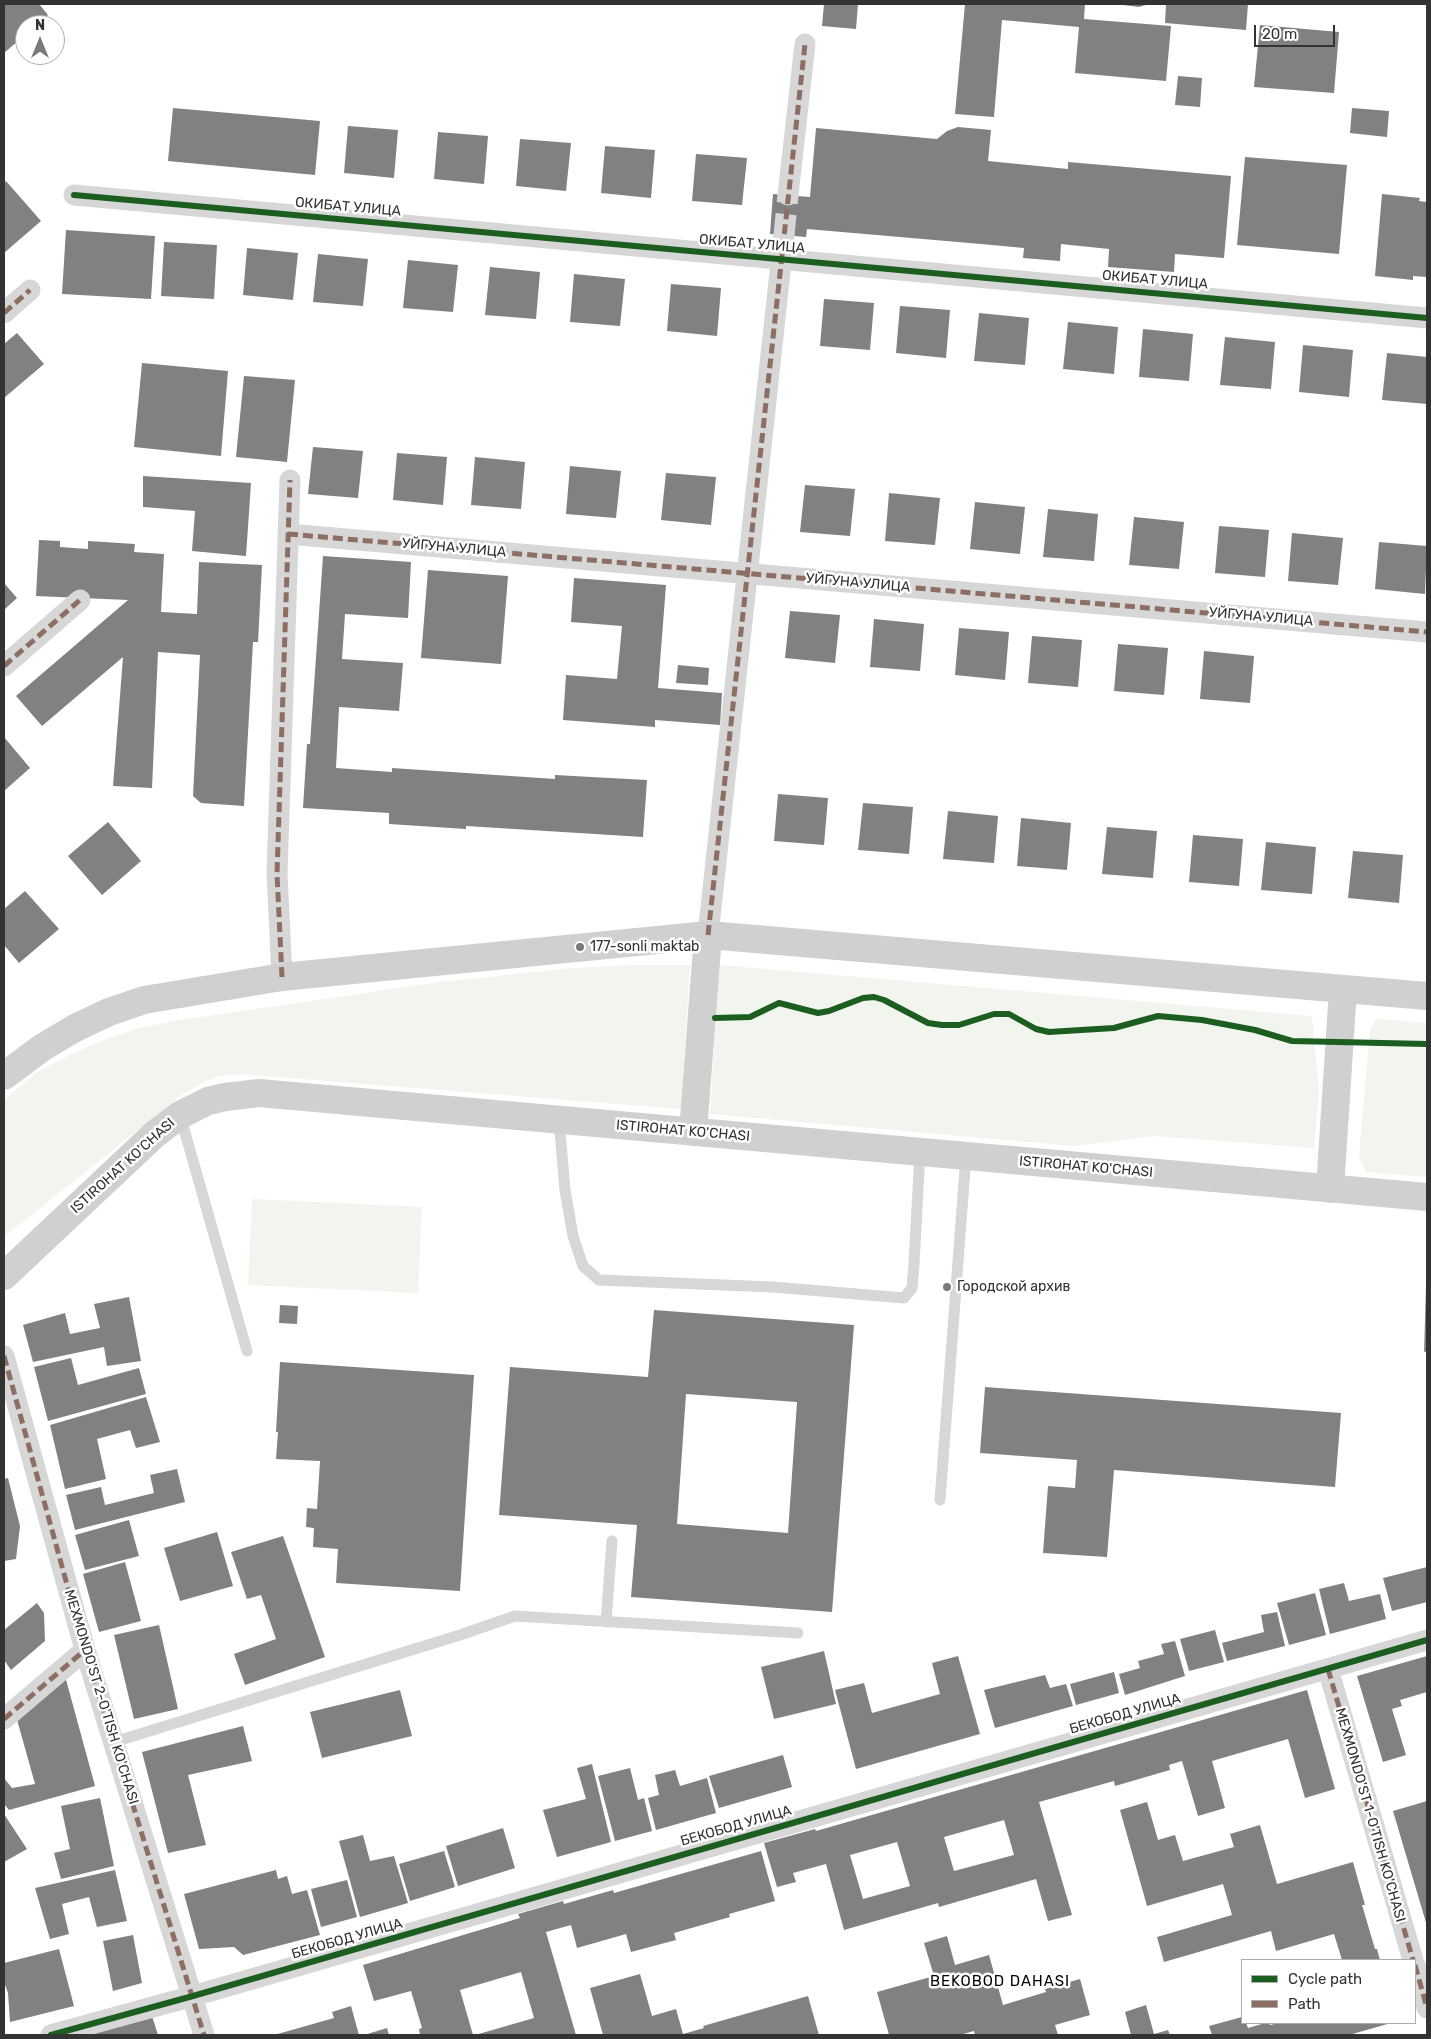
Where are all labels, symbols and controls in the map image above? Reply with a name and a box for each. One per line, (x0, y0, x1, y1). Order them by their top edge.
north arrow (15, 15, 65, 65)
scale bar (1256, 15, 1337, 47)
text: N (35, 17, 45, 34)
text: 20 m (1262, 25, 1297, 43)
street label: ОКИБАТ УЛИЦА (294, 194, 402, 220)
street label: ОКИБАТ УЛИЦА (698, 231, 806, 257)
street label: ОКИБАТ УЛИЦА (1101, 267, 1209, 293)
street label: УЙГУНА УЛИЦА (401, 535, 507, 561)
street label: УЙГУНА УЛИЦА (805, 570, 911, 596)
street label: УЙГУНА УЛИЦА (1208, 604, 1314, 630)
place label: 177-sonli maktab (590, 939, 699, 955)
marker: 177-sonli maktab (574, 941, 586, 953)
street label: ISTIROHAT KO'CHASI (67, 1115, 179, 1217)
street label: ISTIROHAT KO'CHASI (615, 1117, 751, 1145)
street label: ISTIROHAT KO'CHASI (1018, 1153, 1154, 1181)
place label: Городской архив (957, 1279, 1070, 1295)
marker: Городской архив (941, 1281, 953, 1293)
street label: MEXMONDO'ST 2-O'TISH KO'CHASI (60, 1587, 142, 1807)
street label: БЕКОБОД УЛИЦА (1067, 1690, 1183, 1738)
street label: MEXMONDO'ST 1-O'TISH KO'CHASI (1331, 1706, 1409, 1924)
street label: БЕКОБОД УЛИЦА (678, 1802, 794, 1850)
street label: БЕКОБОД УЛИЦА (289, 1915, 405, 1963)
legend (1241, 1959, 1416, 2024)
text: Cycle path (1288, 1970, 1362, 1988)
district label: BEKOBOD DAHASI (928, 1973, 1072, 1991)
text: Path (1288, 1995, 1321, 2013)

